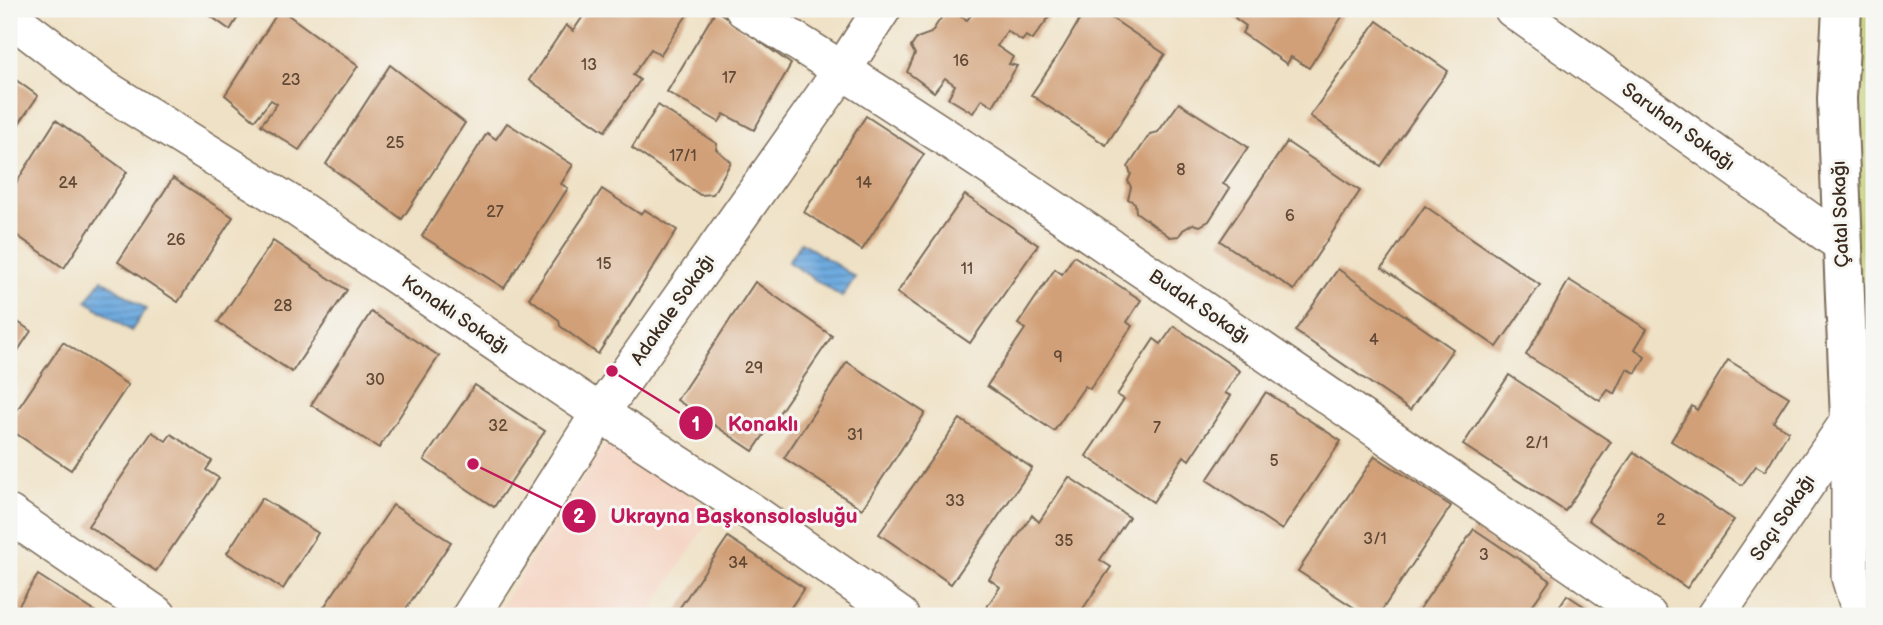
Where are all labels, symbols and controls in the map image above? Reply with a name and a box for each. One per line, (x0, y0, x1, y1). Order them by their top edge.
house number: 16 (953, 52, 969, 71)
house number: 13 (581, 56, 597, 75)
house number: 17 (722, 69, 736, 88)
house number: 23 (282, 71, 301, 90)
street label: Saruhan Sokağı (1617, 78, 1739, 176)
house number: 25 (386, 134, 404, 153)
house number: 17/1 (669, 147, 697, 166)
street label: Çatal Sokağı (1828, 160, 1854, 268)
house number: 8 (1176, 161, 1186, 180)
house number: 24 (59, 174, 78, 193)
house number: 14 (856, 174, 872, 193)
house number: 27 (486, 203, 504, 222)
house number: 6 (1285, 207, 1295, 226)
house number: 26 (166, 231, 186, 250)
street label: Adakale Sokağı (626, 250, 720, 370)
house number: 15 (596, 255, 612, 274)
house number: 11 (961, 260, 973, 279)
street label: Budak Sokağı (1144, 265, 1254, 349)
street label: Konaklı Sokağı (397, 271, 513, 359)
house number: 28 (274, 297, 292, 316)
house number: 4 (1369, 331, 1379, 350)
house number: 9 (1053, 348, 1063, 367)
house number: 29 (745, 359, 763, 378)
house number: 30 (365, 371, 385, 390)
callout: Konaklı (678, 402, 812, 444)
text: 1 (692, 412, 700, 437)
text: Konaklı (728, 412, 798, 437)
house number: 32 (488, 417, 508, 436)
house number: 7 (1153, 419, 1161, 438)
house number: 31 (847, 426, 863, 445)
house number: 2/1 (1526, 434, 1548, 453)
house number: 5 (1269, 452, 1279, 471)
street label: Saçı Sokağı (1746, 470, 1820, 566)
house number: 33 (945, 492, 965, 511)
callout: Ukrayna Başkonsolosluğu (562, 495, 872, 537)
text: 2 (573, 504, 586, 529)
text: Ukrayna Başkonsolosluğu (610, 504, 858, 529)
house number: 2 (1656, 511, 1666, 530)
house number: 3/1 (1363, 530, 1387, 549)
house number: 35 (1054, 532, 1074, 551)
house number: 3 (1479, 546, 1489, 565)
house number: 34 (728, 554, 748, 573)

